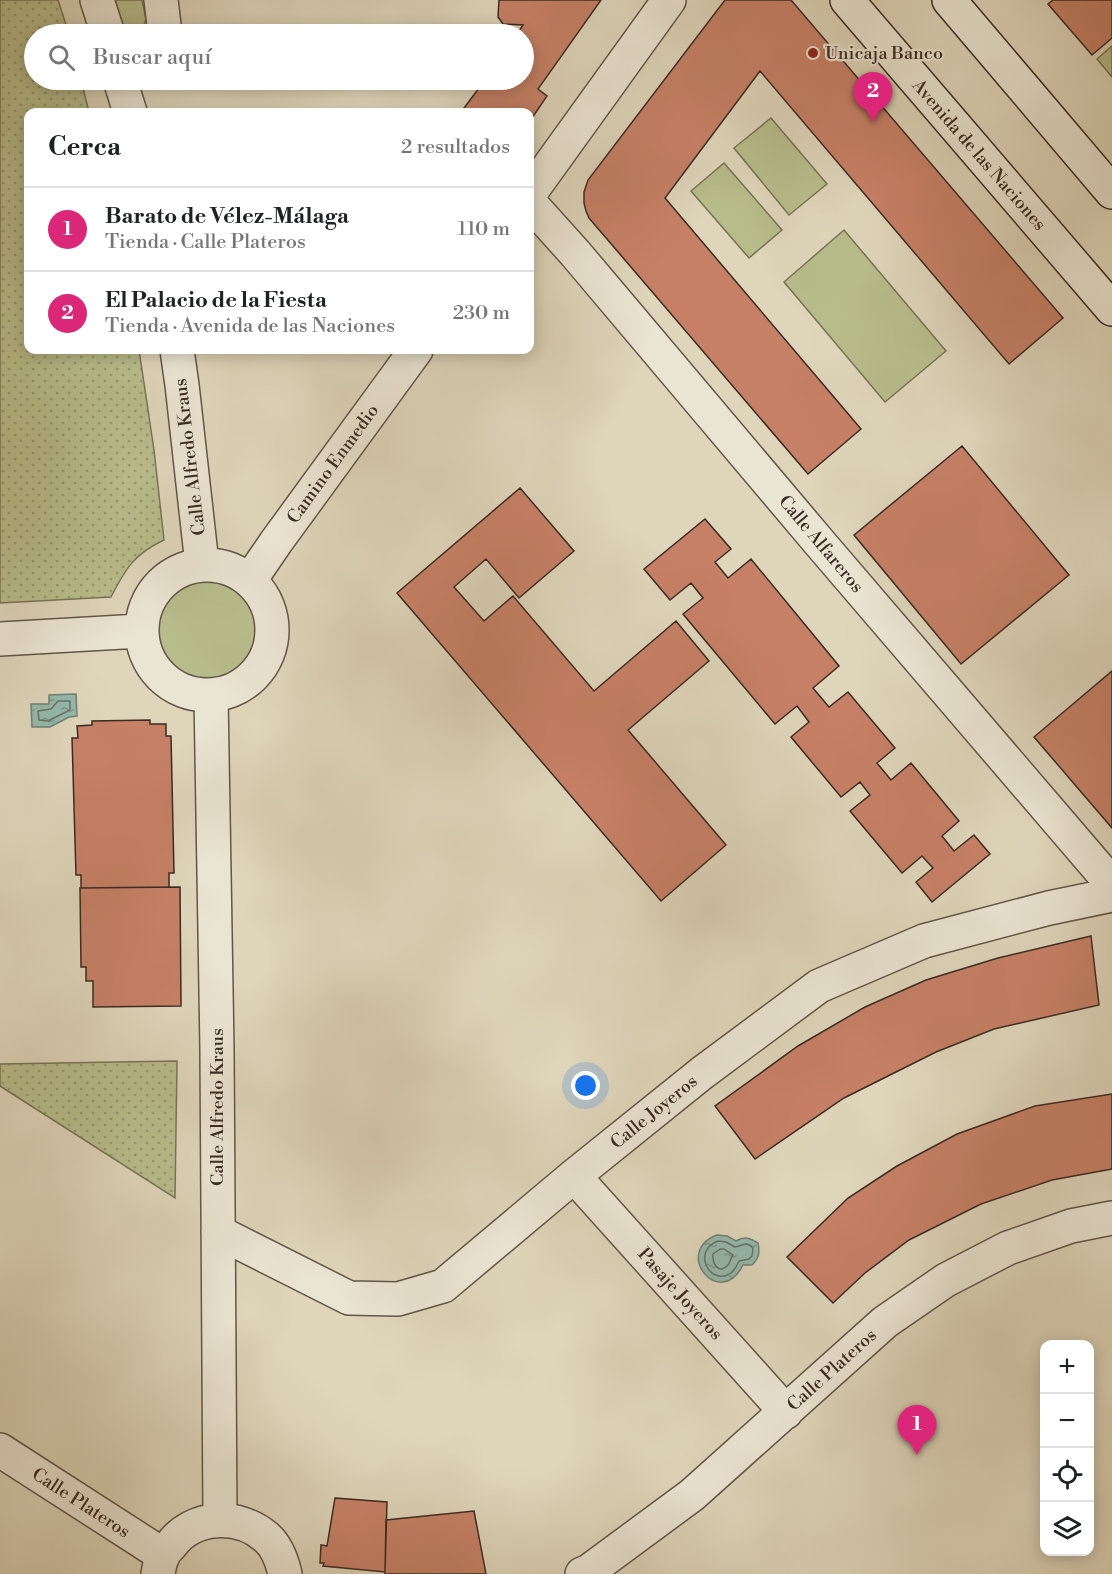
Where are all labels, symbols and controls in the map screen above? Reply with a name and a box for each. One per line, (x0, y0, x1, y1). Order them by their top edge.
search box (24, 24, 534, 90)
icon: search (45, 41, 78, 74)
place label: Unicaja Banco (825, 42, 943, 65)
text: Buscar aquí (93, 44, 211, 71)
marker: Unicaja Banco (806, 46, 820, 60)
pin: 2 (854, 72, 892, 122)
street label: Avenida de las Naciones (906, 74, 1051, 235)
text: Cerca (48, 131, 121, 163)
text: 2 resultados (401, 135, 510, 160)
text: Barato de Vélez-Málaga (105, 203, 349, 230)
text: 1 (63, 217, 72, 242)
text: 110 m (458, 217, 510, 242)
text: Tienda · Calle Plateros (105, 230, 306, 255)
text: El Palacio de la Fiesta (105, 287, 327, 314)
text: 2 (61, 301, 74, 326)
text: 230 m (453, 301, 510, 326)
text: Tienda · Avenida de las Naciones (105, 314, 395, 339)
street label: Calle Alfredo Kraus (169, 377, 211, 537)
street label: Camino Enmedio (282, 400, 384, 528)
street label: Calle Alfareros (773, 490, 869, 598)
street label: Calle Alfredo Kraus (206, 1028, 229, 1186)
street label: Calle Joyeros (606, 1070, 702, 1154)
your location (571, 1071, 600, 1100)
street label: Pasaje Joyeros (632, 1243, 728, 1345)
street label: Calle Plateros (782, 1324, 882, 1416)
map controls (1040, 1340, 1094, 1556)
button: + (1040, 1340, 1094, 1394)
button: − (1040, 1394, 1094, 1448)
pin: 1 (898, 1406, 936, 1455)
button: locate (1040, 1448, 1094, 1502)
street label: Calle Plateros (28, 1463, 135, 1543)
button: layers (1040, 1502, 1094, 1556)

